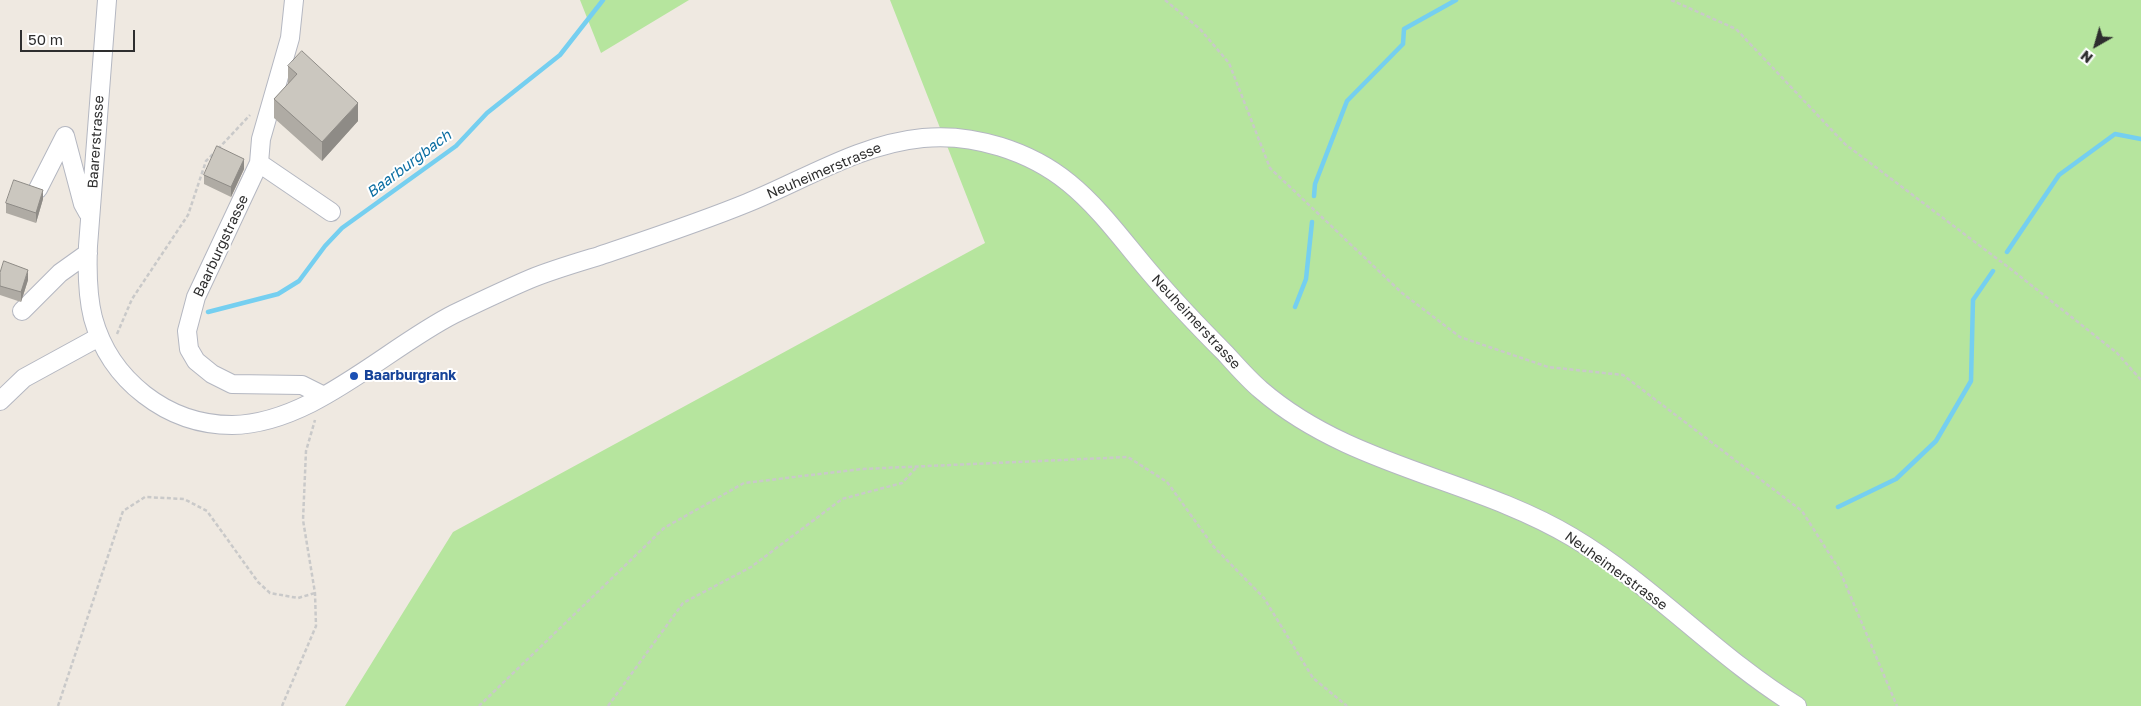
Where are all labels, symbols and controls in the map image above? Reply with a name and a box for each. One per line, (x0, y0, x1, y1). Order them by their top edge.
scale bar (22, 20, 138, 52)
north arrow (2071, 20, 2121, 70)
text: 50 m (28, 30, 63, 48)
text: N (2077, 47, 2096, 67)
street label: Baarerstrasse (84, 95, 108, 189)
water label: Baarburgbach (363, 126, 455, 202)
street label: Neuheimerstrasse (764, 139, 884, 203)
street label: Baarburgstrasse (190, 192, 252, 300)
street label: Neuheimerstrasse (1148, 271, 1244, 373)
place label: Baarburgrank (364, 368, 456, 384)
marker: Baarburgrank (348, 370, 360, 382)
street label: Neuheimerstrasse (1561, 528, 1671, 614)

